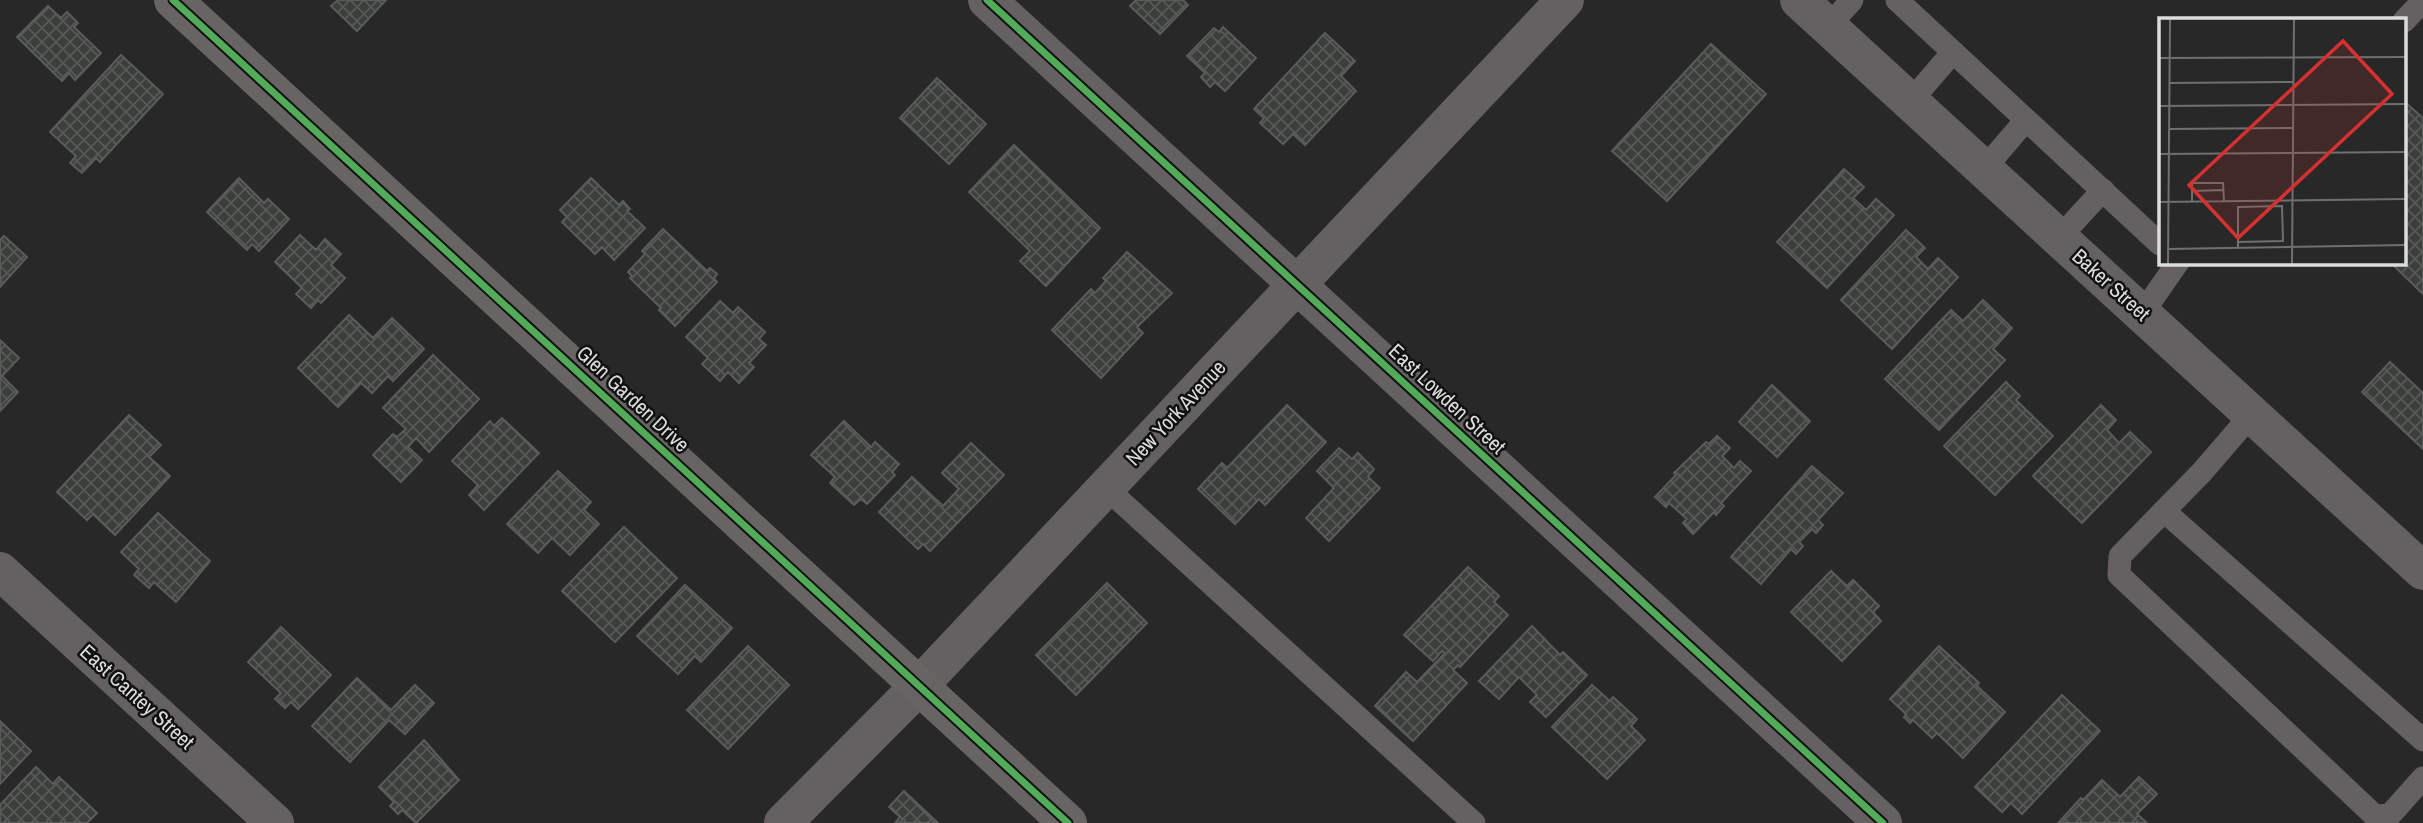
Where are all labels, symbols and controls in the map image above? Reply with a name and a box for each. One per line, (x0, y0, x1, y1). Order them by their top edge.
inset map (2159, 18, 2406, 264)
street label: Baker Street (2066, 242, 2157, 328)
street label: East Lowden Street (1382, 337, 1512, 461)
street label: Glen Garden Drive (571, 339, 696, 459)
street label: New York Avenue (1119, 353, 1232, 472)
street label: East Cantey Street (74, 637, 201, 756)

